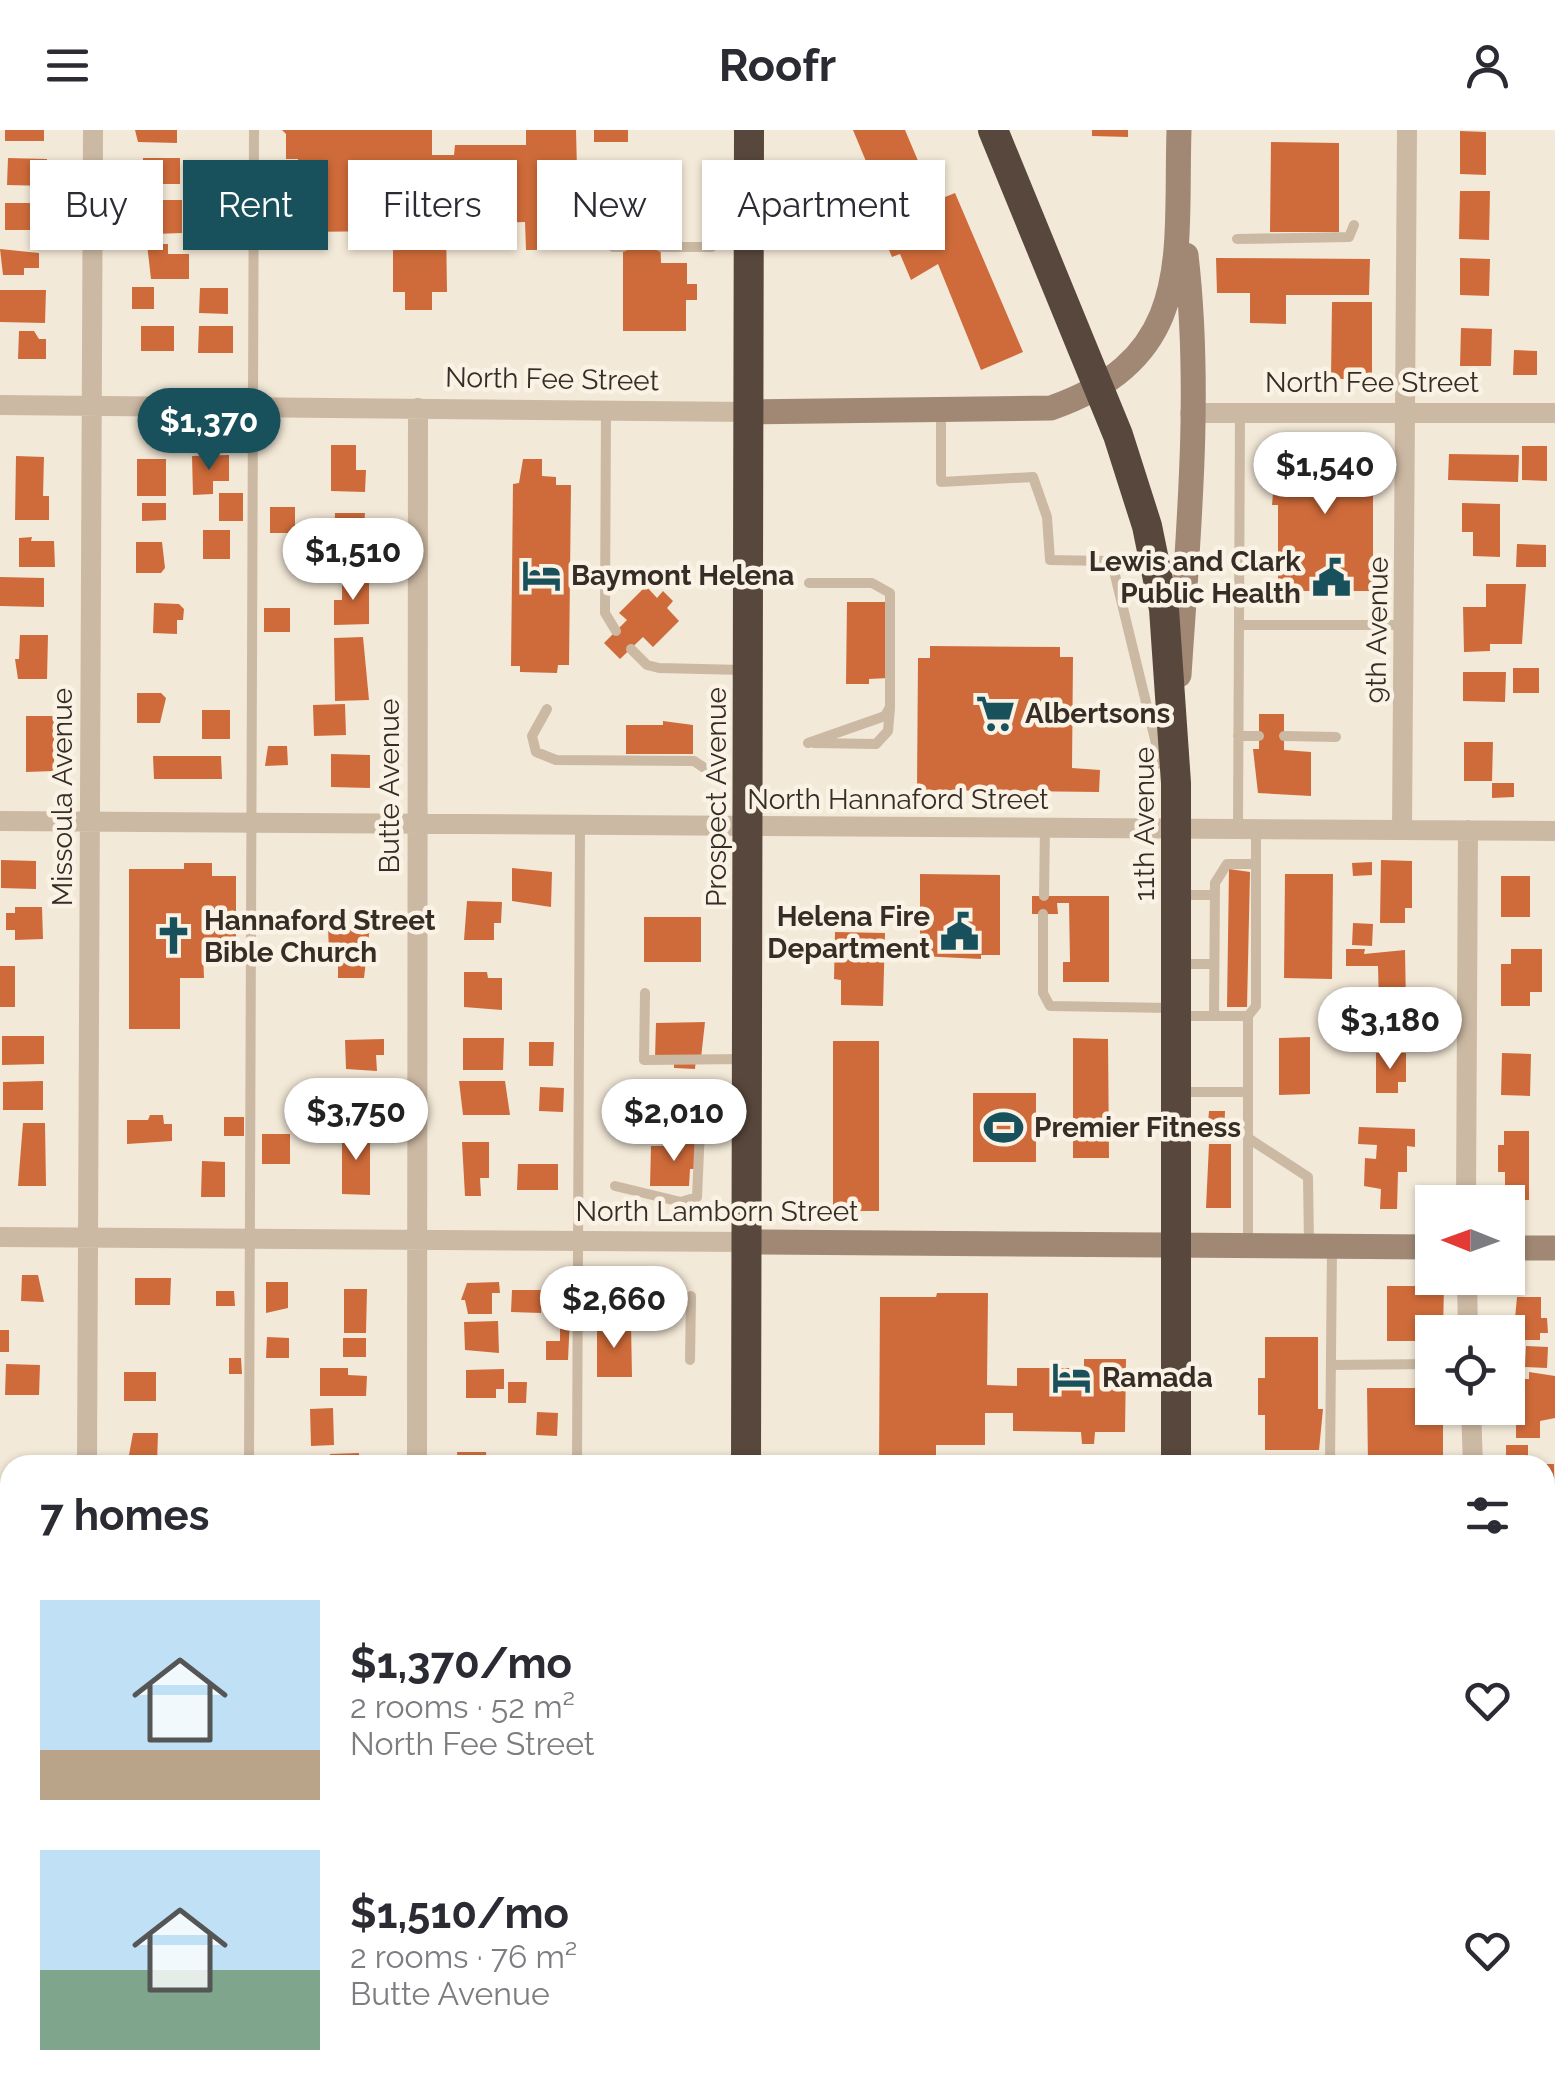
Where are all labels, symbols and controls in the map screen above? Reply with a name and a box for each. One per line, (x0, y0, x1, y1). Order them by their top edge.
icon: menu (40, 38, 95, 93)
icon: person (1460, 38, 1515, 93)
text: Roofr (719, 39, 836, 92)
chip: Buy (30, 160, 163, 250)
chip: Rent (183, 160, 328, 250)
chip: Filters (348, 160, 517, 250)
chip: New (537, 160, 682, 250)
chip: Apartment (702, 160, 945, 250)
street label: North Fee Street (445, 361, 660, 397)
street label: North Fee Street (1265, 366, 1480, 399)
pin: $1,370 (128, 388, 290, 473)
text: $1,370 (160, 402, 258, 439)
pin: $1,540 (1244, 432, 1406, 517)
text: $1,540 (1275, 446, 1375, 483)
pin: $1,510 (272, 518, 434, 603)
text: $1,510 (305, 532, 401, 569)
place label: Lewis and Clark Public Health (1089, 545, 1301, 610)
hotel icon: Baymont Helena (520, 554, 562, 596)
public building icon: Lewis and Clark Public Health (1310, 556, 1352, 598)
street label: 9th Avenue (1359, 556, 1395, 704)
place label: Baymont Helena (571, 559, 794, 592)
street label: Prospect Avenue (700, 687, 733, 907)
street label: Missoula Avenue (46, 688, 79, 906)
supermarket icon: Albertsons (974, 692, 1016, 734)
place label: Albertsons (1025, 697, 1170, 730)
street label: Butte Avenue (373, 699, 406, 873)
street label: 11th Avenue (1128, 747, 1161, 901)
street label: North Hannaford Street (747, 783, 1049, 816)
place label: Helena Fire Department (767, 900, 930, 965)
place label: Hannaford Street Bible Church (204, 904, 436, 969)
public building icon: Helena Fire Department (939, 911, 981, 953)
church icon: Hannaford Street Bible Church (153, 915, 195, 957)
pin: $3,180 (1309, 987, 1471, 1072)
text: $3,180 (1340, 1001, 1440, 1038)
pin: $3,750 (275, 1078, 437, 1163)
pin: $2,010 (593, 1079, 755, 1164)
text: $3,750 (306, 1092, 406, 1129)
text: $2,010 (624, 1093, 724, 1130)
sports icon: Premier Fitness (983, 1106, 1025, 1148)
place label: Premier Fitness (1034, 1111, 1241, 1144)
north arrow (1415, 1185, 1525, 1295)
map controls (1415, 1185, 1525, 1425)
street label: North Lamborn Street (576, 1195, 859, 1228)
pin: $2,660 (533, 1266, 695, 1351)
text: $2,660 (562, 1280, 666, 1317)
button: locate (1415, 1315, 1525, 1425)
hotel icon: Ramada (1051, 1356, 1093, 1398)
place label: Ramada (1102, 1361, 1213, 1394)
icon: filters (1460, 1488, 1515, 1543)
text: 7 homes (40, 1491, 209, 1540)
text: $1,370/mo (350, 1639, 572, 1688)
icon: home (120, 1640, 240, 1760)
icon: heart (1460, 1673, 1515, 1728)
text: 2 rooms · 52 m² (350, 1688, 575, 1725)
text: North Fee Street (350, 1725, 595, 1762)
text: $1,510/mo (350, 1889, 569, 1938)
icon: home (120, 1890, 240, 2010)
icon: heart (1460, 1923, 1515, 1978)
text: 2 rooms · 76 m² (350, 1938, 577, 1975)
text: Butte Avenue (350, 1975, 550, 2012)

